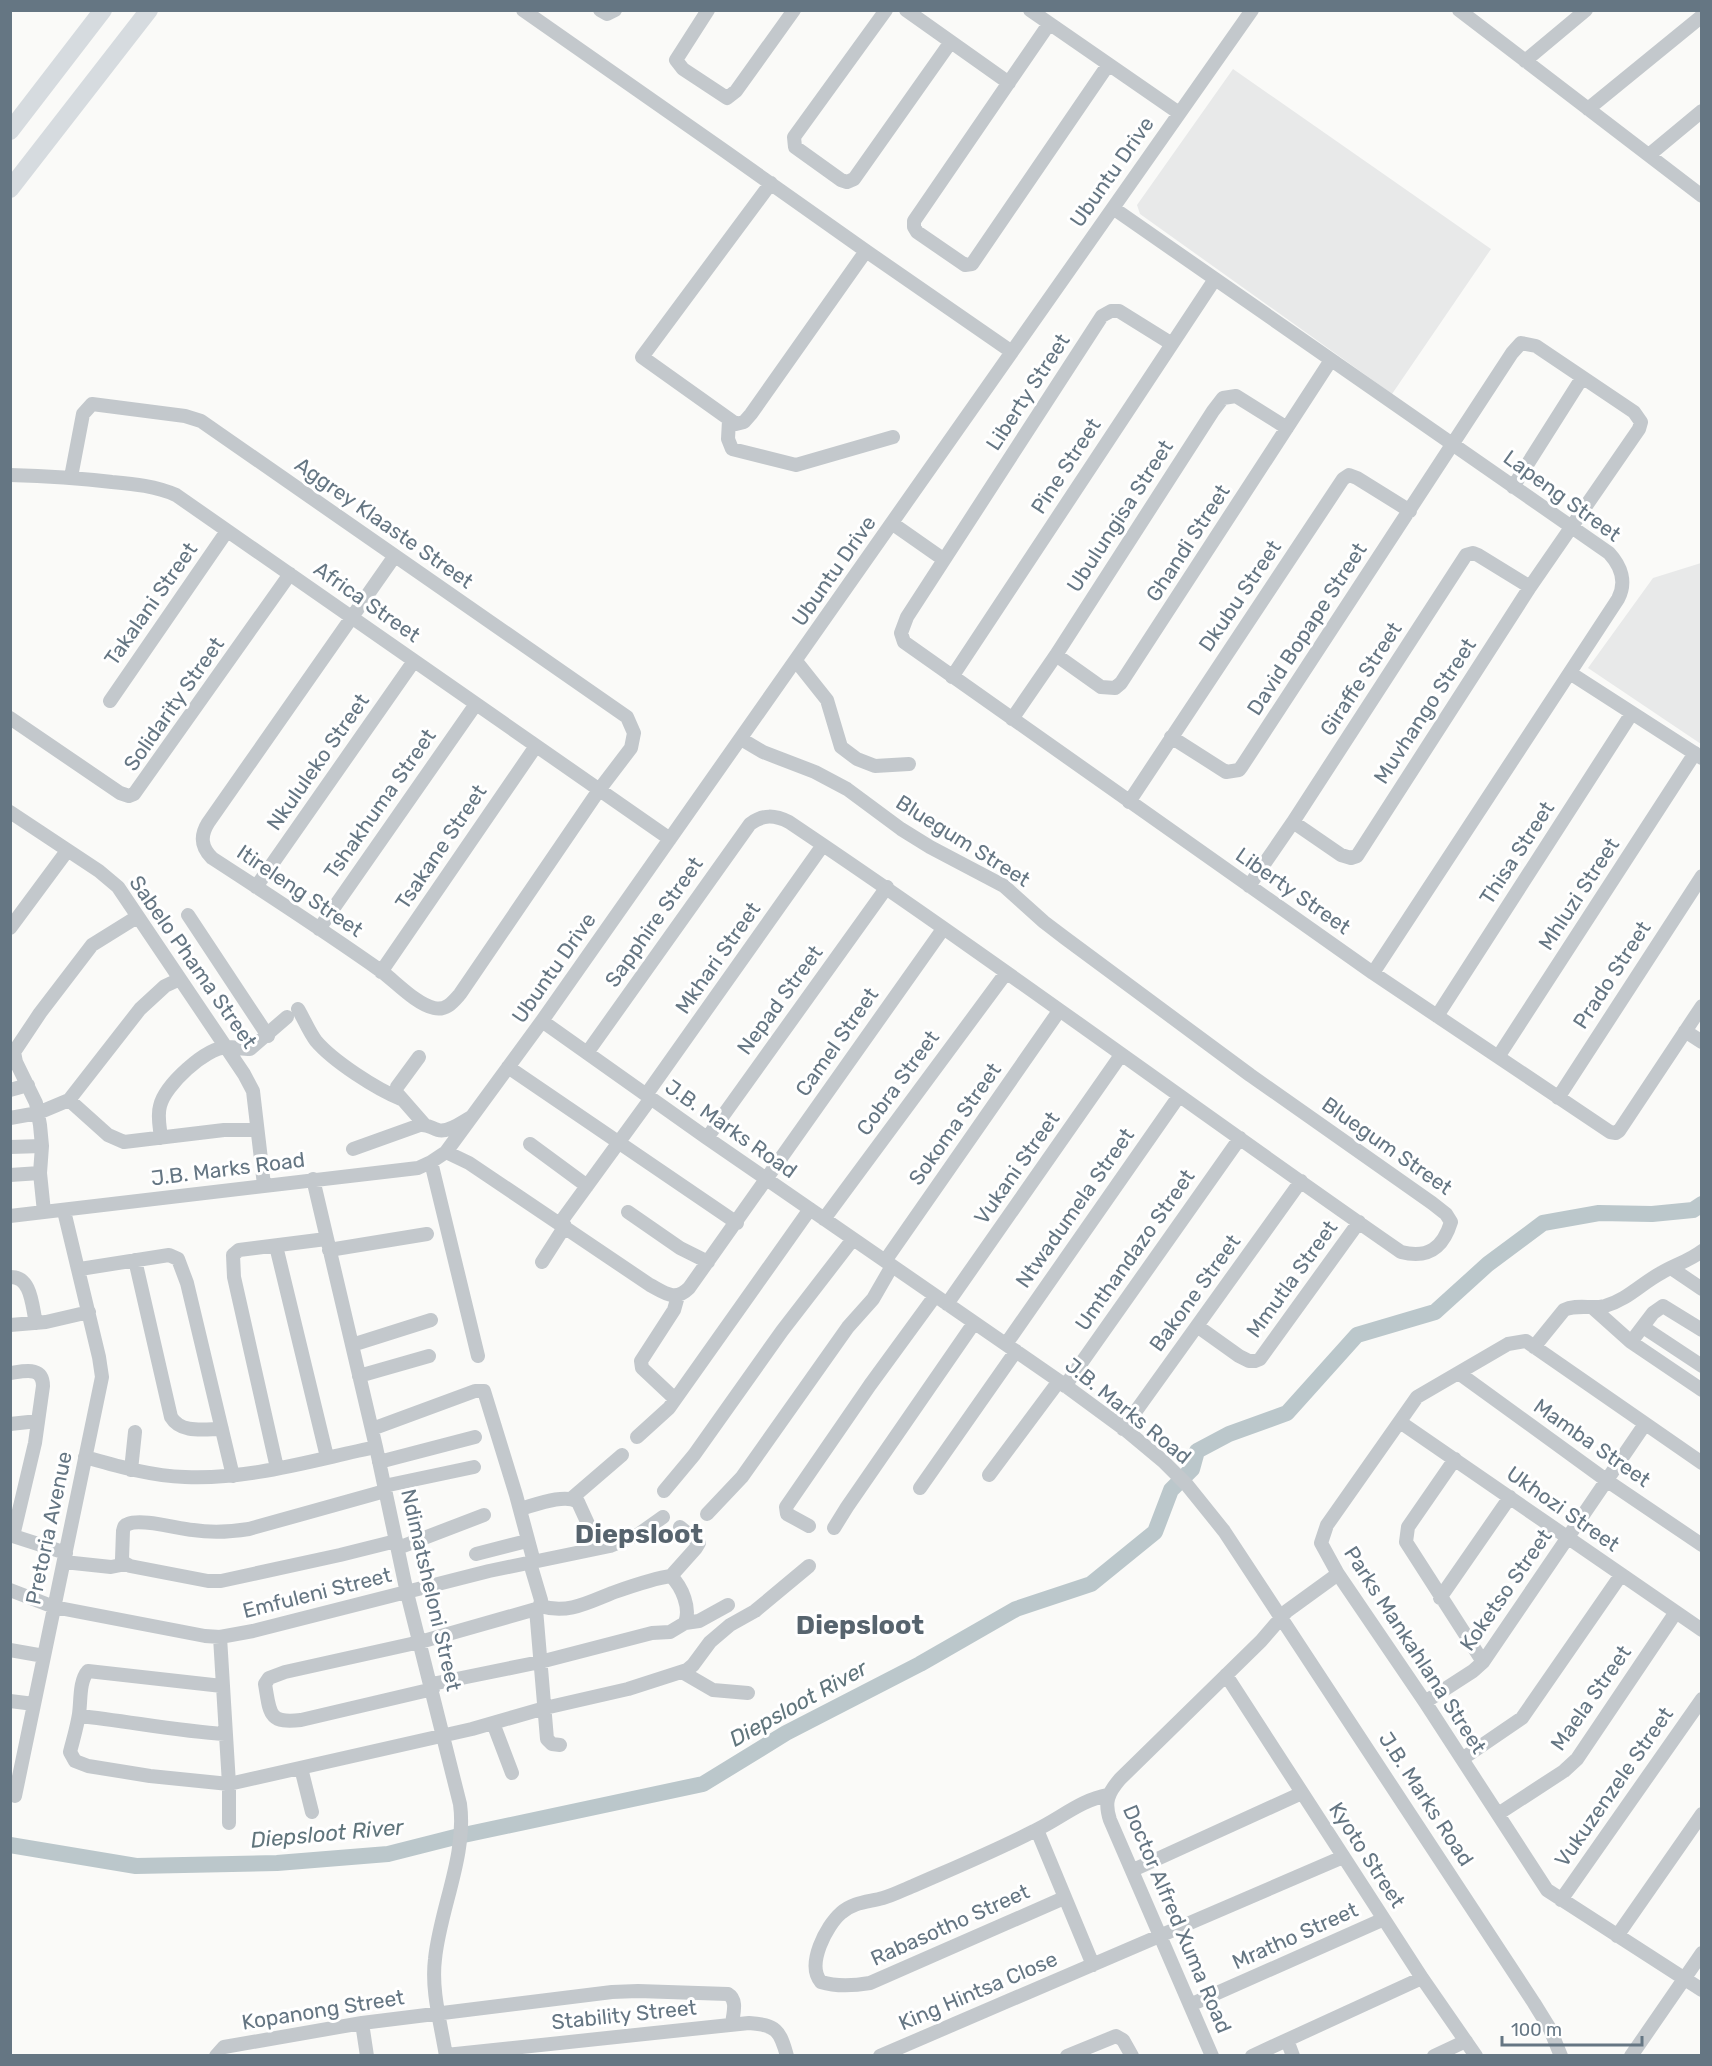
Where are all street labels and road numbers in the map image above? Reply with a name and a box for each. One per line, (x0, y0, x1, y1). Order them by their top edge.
street label: Ubuntu Drive (1064, 112, 1159, 232)
street label: Liberty Street (981, 329, 1075, 455)
street label: Pine Street (1025, 413, 1106, 518)
street label: Ubulungisa Street (1061, 435, 1178, 596)
street label: Lapeng Street (1499, 445, 1626, 547)
street label: Aggrey Klaaste Street (290, 452, 478, 594)
street label: Ghandi Street (1140, 479, 1235, 606)
street label: Ubuntu Drive (786, 511, 881, 631)
street label: Dkubu Street (1193, 535, 1286, 656)
street label: Takalani Street (99, 537, 202, 670)
street label: David Bopape Street (1241, 538, 1372, 720)
street label: Africa Street (309, 556, 425, 647)
street label: Giraffe Street (1315, 617, 1407, 740)
street label: Solidarity Street (118, 632, 229, 775)
street label: Muvhango Street (1368, 633, 1481, 788)
street label: Nkululeko Street (261, 689, 374, 835)
street label: Tshakhuma Street (318, 724, 441, 884)
street label: Tsakane Street (390, 780, 492, 914)
street label: Bluegum Street (892, 789, 1035, 892)
street label: Thisa Street (1474, 797, 1559, 909)
street label: Mhluzi Street (1533, 833, 1624, 955)
street label: Itireleng Street (233, 839, 368, 942)
street label: Liberty Street (1231, 842, 1355, 939)
street label: Sapphire Street (599, 852, 708, 992)
street label: Sabelo Phama Street (124, 870, 262, 1053)
street label: Mkhari Street (670, 897, 765, 1018)
street label: Ubuntu Drive (506, 908, 601, 1028)
street label: Prado Street (1568, 916, 1656, 1033)
street label: Nepad Street (732, 940, 828, 1059)
street label: Camel Street (790, 983, 883, 1101)
street label: Cobra Street (851, 1025, 944, 1140)
street label: Sokoma Street (903, 1058, 1006, 1190)
street label: J.B. Marks Road (661, 1074, 802, 1183)
street label: Bluegum Street (1317, 1091, 1457, 1200)
street label: Vukani Street (969, 1107, 1065, 1229)
street label: Ntwadumela Street (1010, 1123, 1139, 1292)
street label: J.B. Marks Road (150, 1147, 306, 1190)
street label: Umthandazo Street (1070, 1164, 1200, 1335)
street label: Mmutla Street (1241, 1215, 1342, 1342)
street label: Bakone Street (1144, 1229, 1245, 1356)
street label: J.B. Marks Road (1060, 1352, 1196, 1469)
street label: Mamba Street (1529, 1393, 1656, 1492)
street label: Pretoria Avenue (20, 1449, 77, 1607)
street label: Ukhozi Street (1502, 1461, 1624, 1557)
street label: Ndimatsheloni Street (396, 1486, 467, 1693)
street label: Koketso Street (1454, 1524, 1557, 1655)
street label: Parks Mankahlana Street (1339, 1541, 1492, 1758)
street label: Emfuleni Street (240, 1562, 394, 1623)
street label: Maela Street (1545, 1640, 1636, 1755)
street label: Vukuzenzele Street (1549, 1702, 1678, 1871)
street label: J.B. Marks Road (1374, 1727, 1479, 1870)
street label: Kyoto Street (1324, 1797, 1411, 1912)
street label: Doctor Alfred Xuma Road (1118, 1801, 1237, 2037)
street label: Rabasotho Street (867, 1878, 1033, 1971)
street label: Mratho Street (1228, 1897, 1361, 1974)
street label: King Hintsa Close (895, 1946, 1061, 2035)
street label: Kopanong Street (240, 1984, 406, 2035)
street label: Stability Street (550, 1994, 698, 2035)

